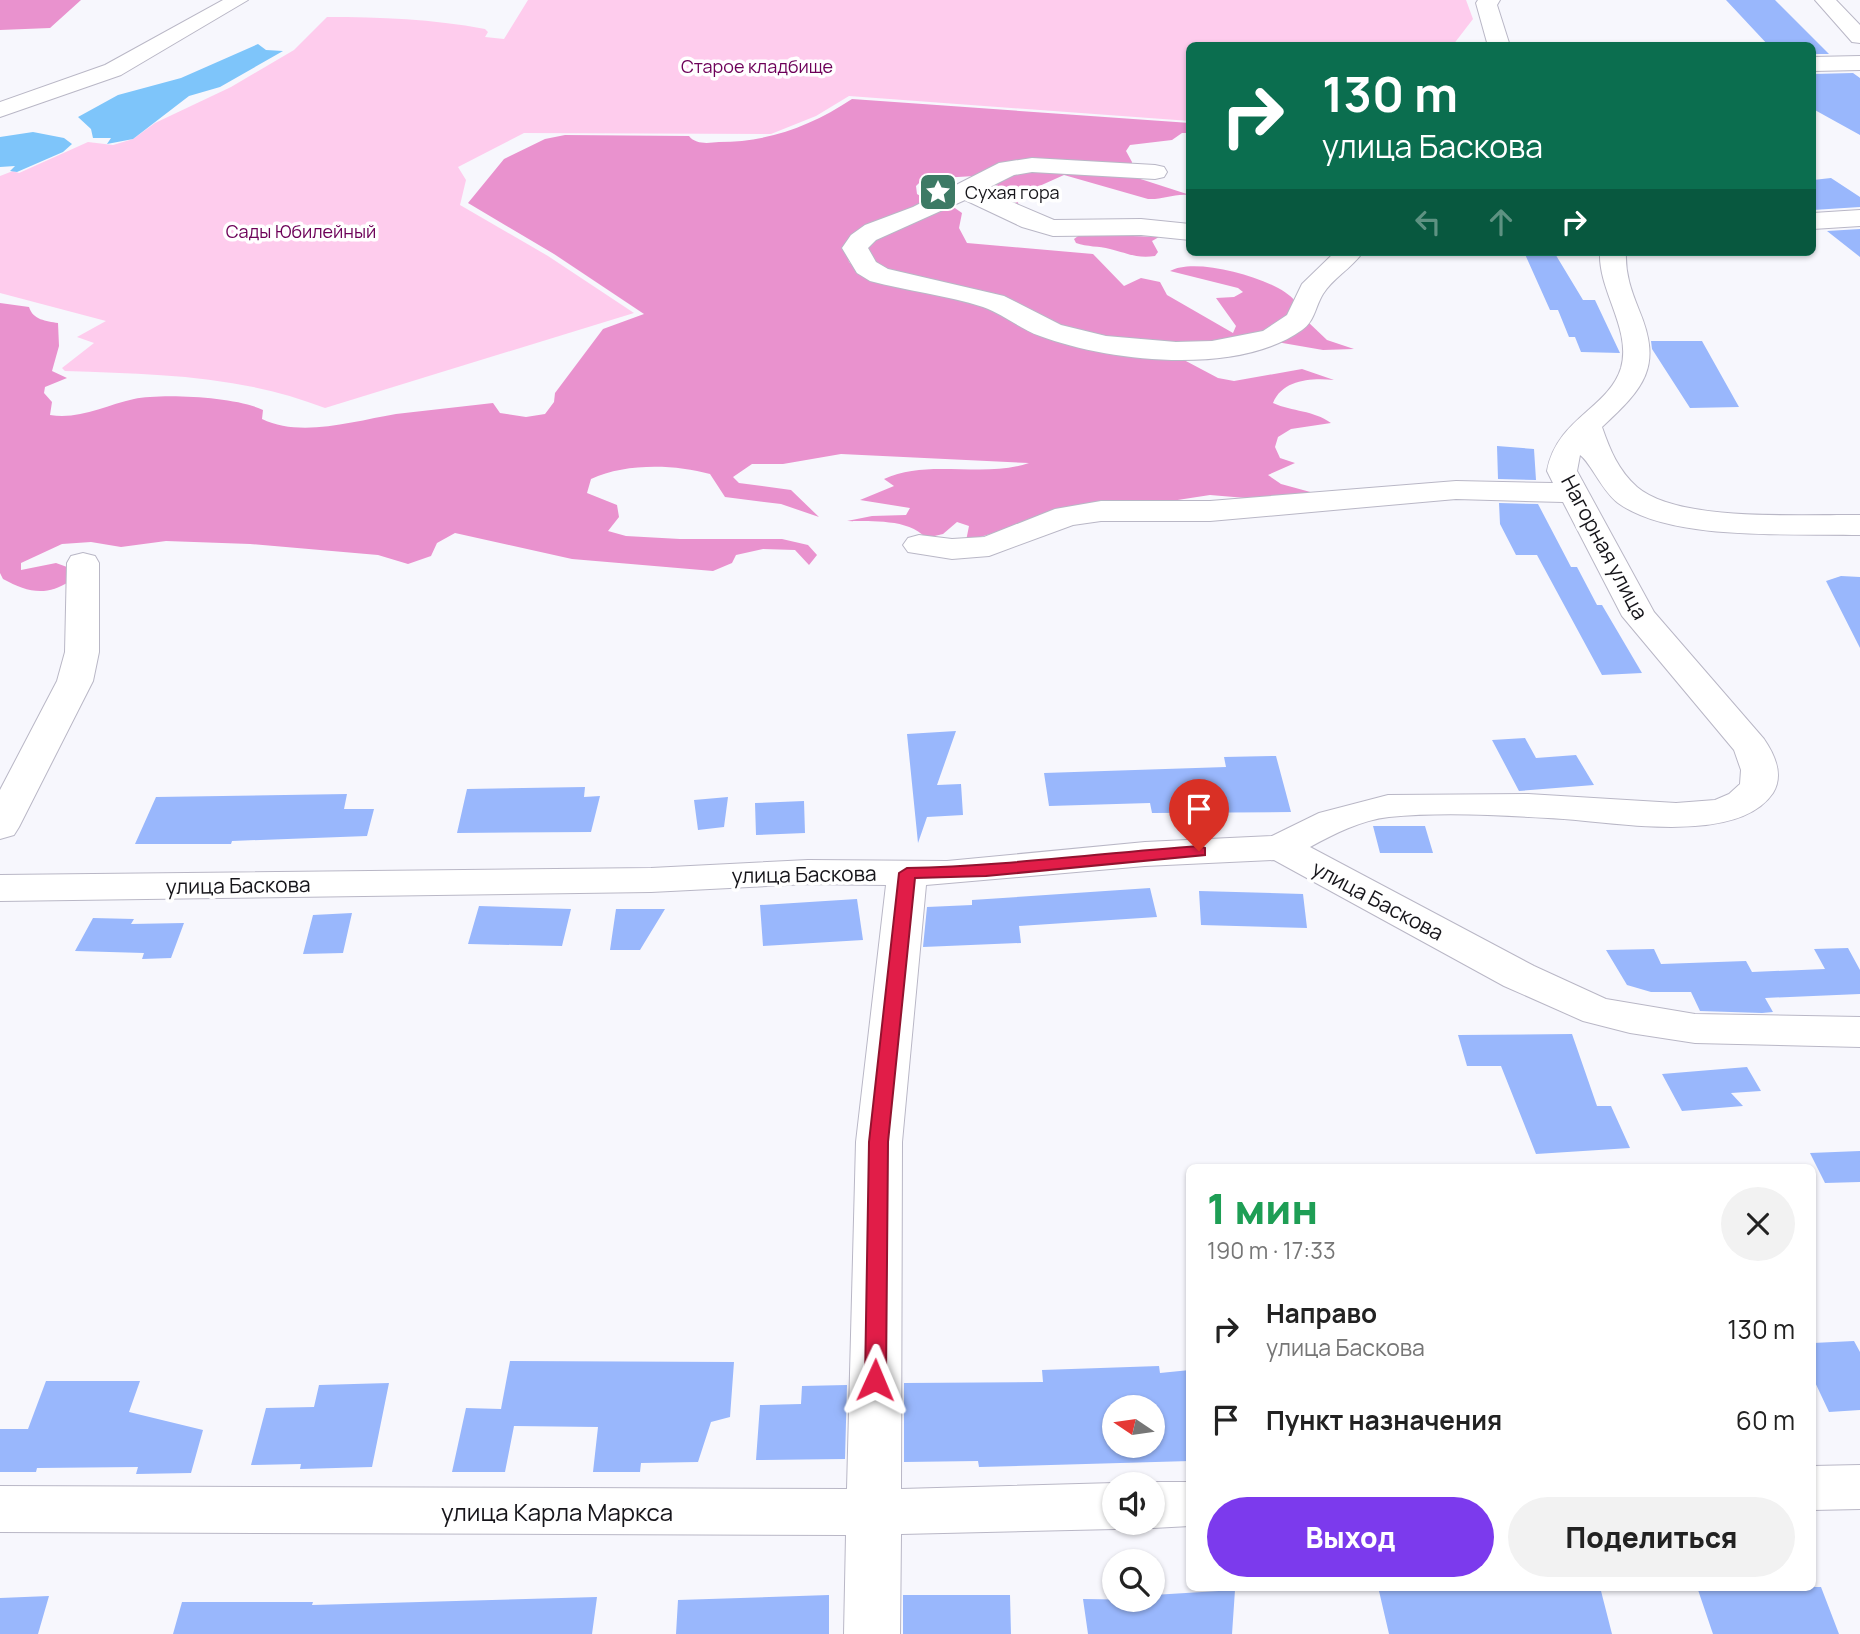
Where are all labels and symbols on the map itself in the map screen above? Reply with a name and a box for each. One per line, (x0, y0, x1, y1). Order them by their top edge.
park label: Старое кладбище (681, 54, 833, 78)
place icon: Сухая гора (917, 171, 959, 213)
place label: Сухая гора (965, 180, 1060, 204)
park label: Сады Юбилейный (226, 219, 376, 243)
street label: Нагорная улица (1555, 470, 1655, 624)
pin (1169, 779, 1229, 851)
street label: улица Баскова (1307, 854, 1449, 946)
street label: улица Баскова (731, 859, 877, 889)
street label: улица Баскова (165, 870, 311, 900)
position arrow (838, 1343, 912, 1417)
north arrow (1102, 1395, 1166, 1458)
street label: улица Карла Маркса (441, 1495, 673, 1528)

